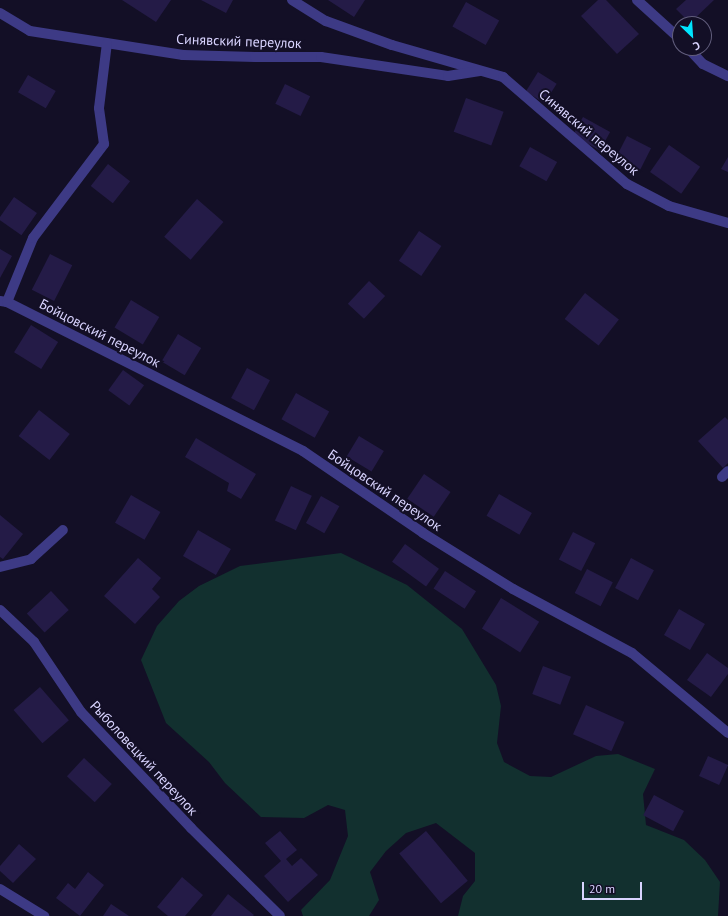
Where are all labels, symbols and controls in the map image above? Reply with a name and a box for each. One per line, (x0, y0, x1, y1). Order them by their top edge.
north arrow (672, 16, 712, 56)
street label: Синявский переулок (176, 30, 302, 52)
text: С (691, 38, 702, 54)
street label: Синявский переулок (536, 85, 642, 179)
street label: Бойцовский переулок (37, 295, 163, 371)
street label: Бойцовский переулок (325, 446, 445, 534)
street label: Рыболовецкий переулок (87, 697, 201, 819)
scale bar (584, 874, 644, 900)
text: 20 m (589, 881, 615, 896)

